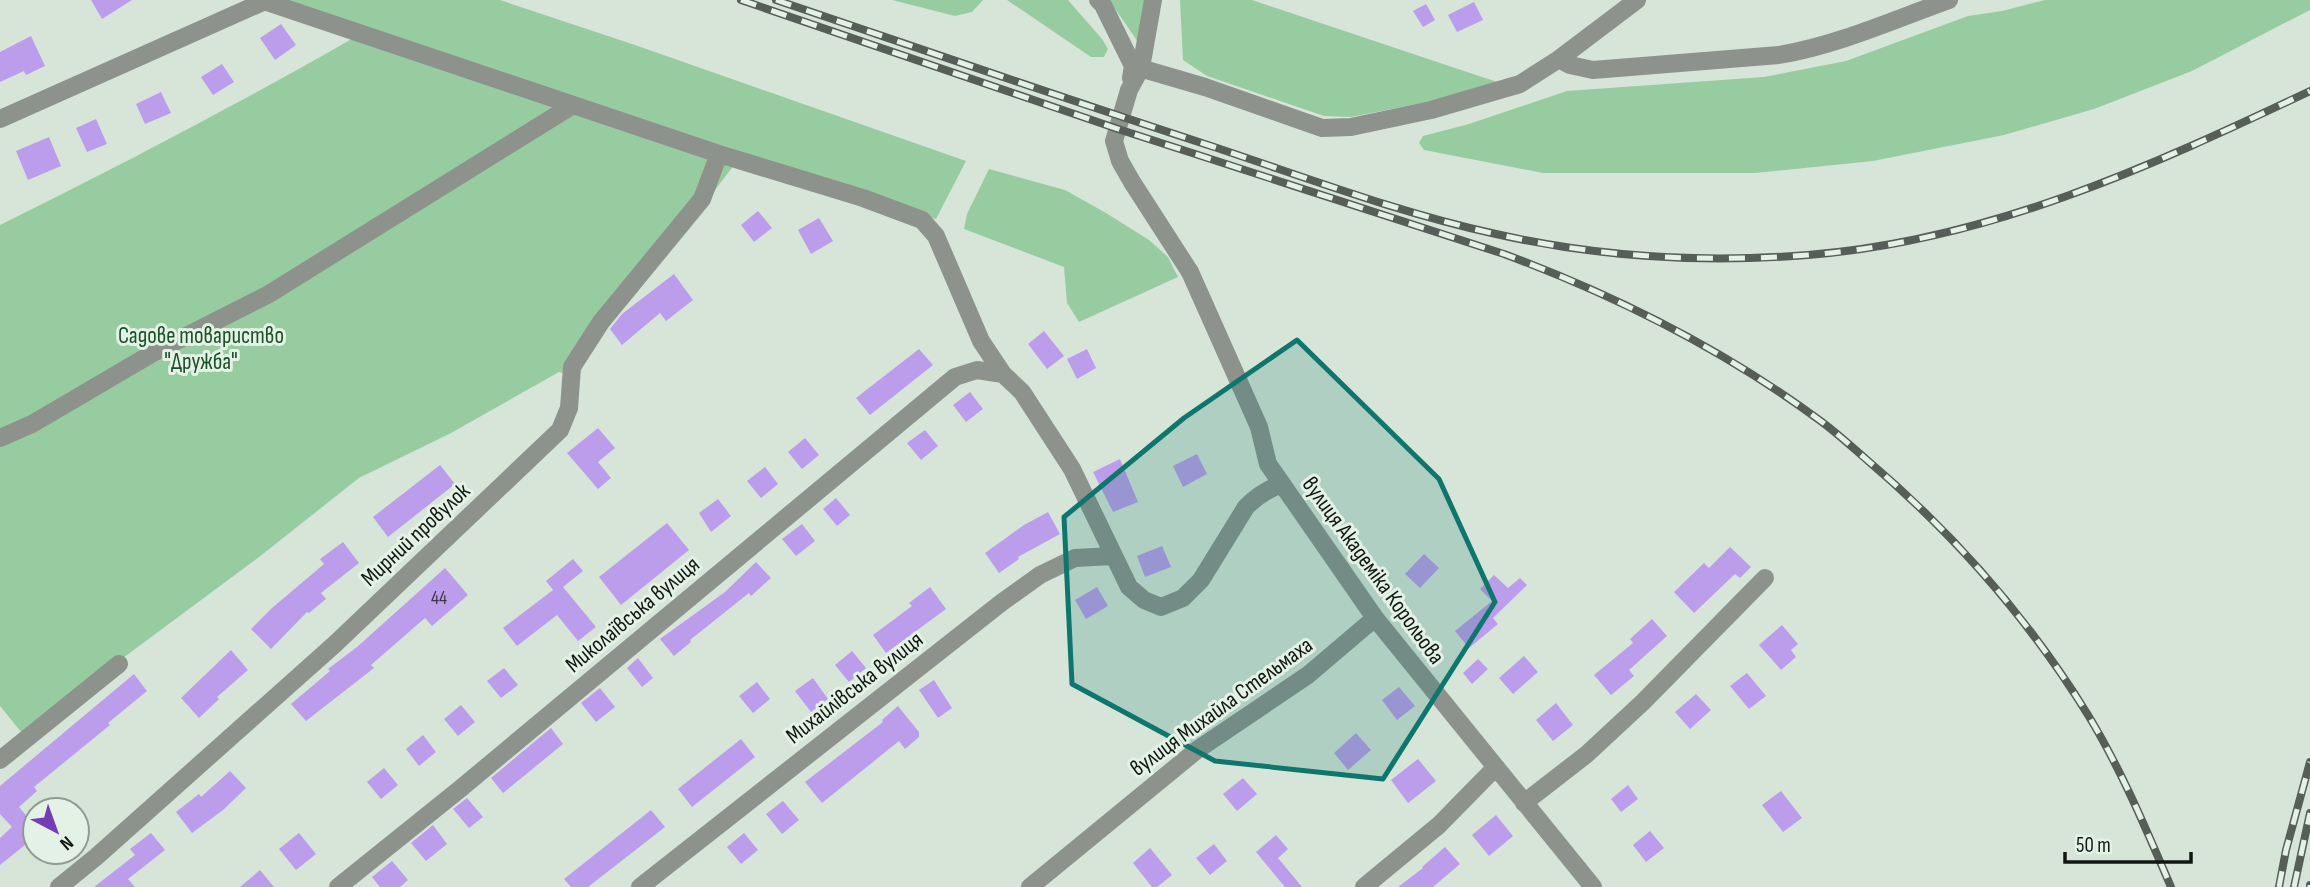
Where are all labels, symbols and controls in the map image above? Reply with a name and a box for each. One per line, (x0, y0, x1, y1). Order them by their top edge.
park label: Садове товариство "Дружба" (118, 322, 284, 376)
street label: вулиця Академіка Корольова (1296, 471, 1451, 670)
street label: Мирний провулок (355, 477, 476, 592)
street label: Миколаївська вулиця (560, 551, 705, 679)
house number: 44 (431, 587, 447, 610)
street label: Михайлівська вулиця (781, 626, 929, 750)
street label: вулиця Михайла Стельмаха (1125, 631, 1318, 782)
north arrow (21, 796, 91, 866)
scale bar (2065, 820, 2191, 864)
text: N (55, 831, 78, 855)
text: 50 m (2076, 833, 2111, 858)

